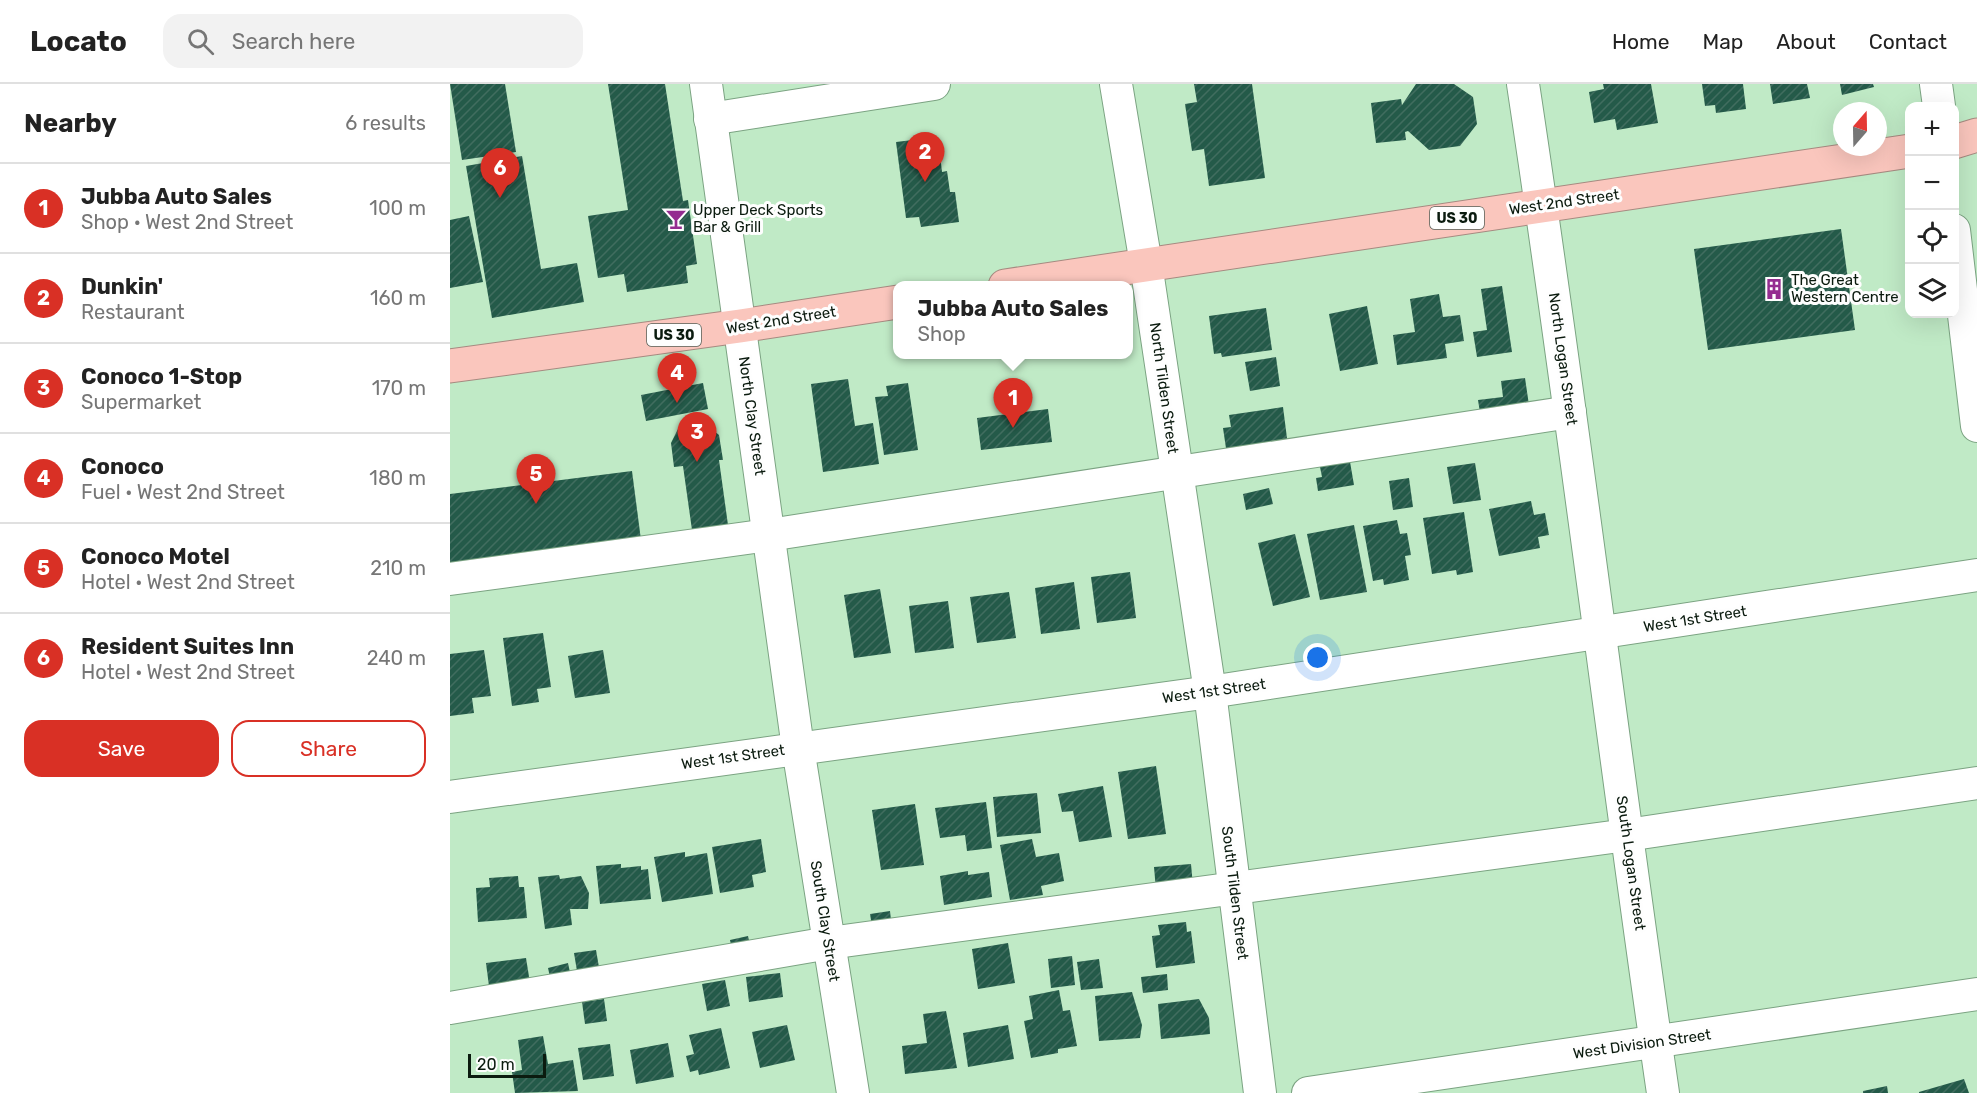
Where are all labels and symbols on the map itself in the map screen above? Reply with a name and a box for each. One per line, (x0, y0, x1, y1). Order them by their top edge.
north arrow (1833, 102, 1887, 156)
pin: 2 (906, 132, 944, 182)
pin: 6 (481, 148, 520, 198)
street label: West 2nd Street (1508, 185, 1620, 219)
place label: Upper Deck Sports Bar & Grill (693, 201, 824, 236)
bar icon: Upper Deck Sports Bar & Grill (664, 207, 688, 231)
road number: US 30 (1430, 207, 1484, 229)
place label: The Great Western Centre (1791, 271, 1899, 306)
building icon: The Great Western Centre (1762, 277, 1786, 301)
street label: North Logan Street (1545, 292, 1581, 427)
street label: West 2nd Street (725, 302, 837, 338)
street label: North Tilden Street (1146, 321, 1182, 455)
road number: US 30 (647, 324, 701, 346)
pin: 4 (658, 354, 696, 403)
street label: North Clay Street (735, 355, 769, 477)
pin: 1 (994, 378, 1032, 428)
pin: 3 (678, 412, 716, 462)
pin: 5 (516, 454, 556, 504)
street label: West 1st Street (1642, 602, 1748, 636)
your location (1303, 643, 1332, 672)
street label: West 1st Street (1161, 675, 1267, 707)
street label: West 1st Street (680, 741, 786, 773)
street label: South Logan Street (1613, 794, 1649, 932)
street label: South Tilden Street (1218, 825, 1252, 961)
street label: South Clay Street (807, 859, 843, 983)
street label: West Division Street (1572, 1025, 1712, 1063)
scale bar (468, 1051, 546, 1078)

